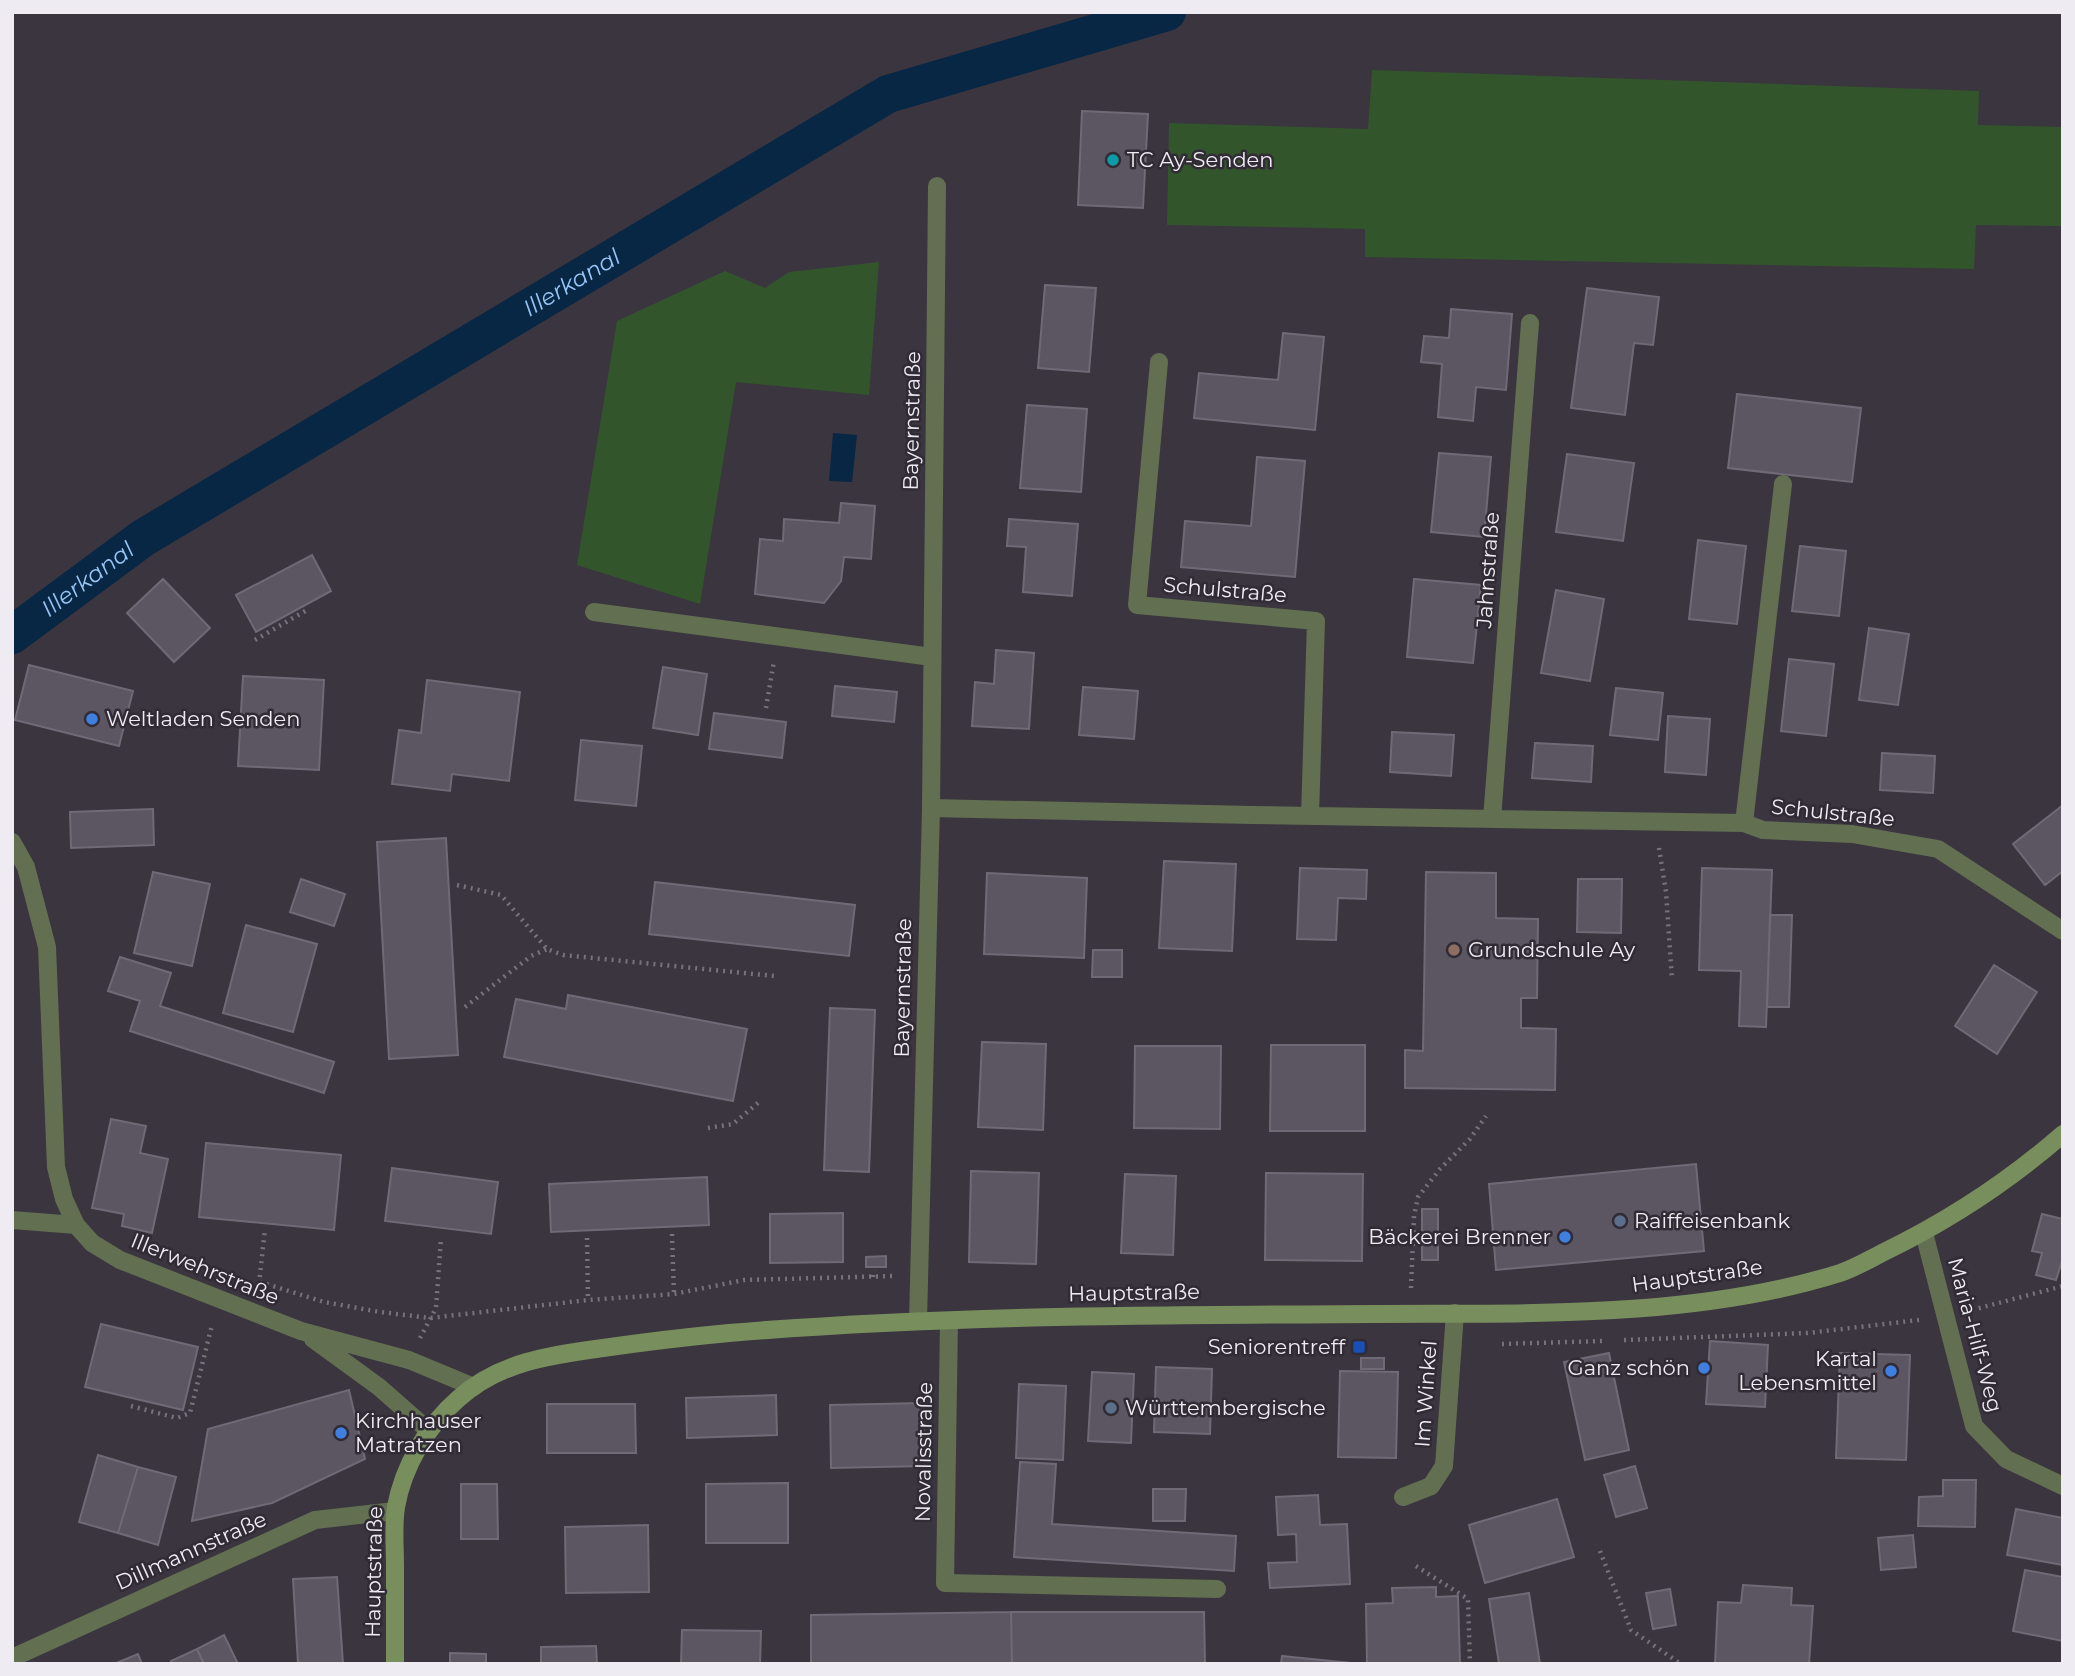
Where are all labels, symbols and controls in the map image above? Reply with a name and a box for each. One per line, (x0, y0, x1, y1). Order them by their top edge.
place label: TC Ay-Senden (1127, 147, 1274, 172)
marker: TC Ay-Senden (1105, 152, 1121, 168)
water label: Illerkanal (518, 242, 626, 322)
street label: Bayernstraße (898, 351, 925, 491)
street label: Jahnstraße (1471, 511, 1504, 630)
water label: Illerkanal (36, 535, 140, 623)
street label: Schulstraße (1162, 572, 1288, 607)
place label: Weltladen Senden (106, 706, 300, 731)
marker: Weltladen Senden (84, 711, 100, 727)
street label: Schulstraße (1770, 794, 1896, 831)
street label: Bayernstraße (889, 918, 916, 1058)
place label: Grundschule Ay (1468, 937, 1636, 962)
marker: Grundschule Ay (1446, 942, 1462, 958)
place label: Raiffeisenbank (1634, 1208, 1790, 1233)
marker: Raiffeisenbank (1612, 1213, 1628, 1229)
place label: Bäckerei Brenner (1368, 1224, 1551, 1249)
street label: Illerwehrstraße (127, 1227, 283, 1310)
marker: Bäckerei Brenner (1557, 1229, 1573, 1245)
street label: Hauptstraße (1630, 1254, 1764, 1297)
street label: Maria-Hilf-Weg (1943, 1255, 2008, 1415)
street label: Hauptstraße (1068, 1279, 1200, 1306)
place label: Seniorentreff (1208, 1334, 1346, 1359)
marker: Seniorentreff (1351, 1339, 1367, 1355)
street label: Im Winkel (1409, 1340, 1442, 1448)
place label: Kartal Lebensmittel (1738, 1346, 1877, 1395)
place label: Ganz schön (1567, 1355, 1690, 1380)
marker: Ganz schön (1696, 1360, 1712, 1376)
marker: Kartal Lebensmittel (1883, 1363, 1899, 1379)
street label: Novalisstraße (910, 1382, 937, 1522)
place label: Württembergische (1125, 1395, 1326, 1420)
marker: Württembergische (1103, 1400, 1119, 1416)
place label: Kirchhauser Matratzen (355, 1408, 482, 1457)
marker: Kirchhauser Matratzen (333, 1425, 349, 1441)
street label: Dillmannstraße (111, 1506, 270, 1595)
street label: Hauptstraße (360, 1506, 387, 1638)

